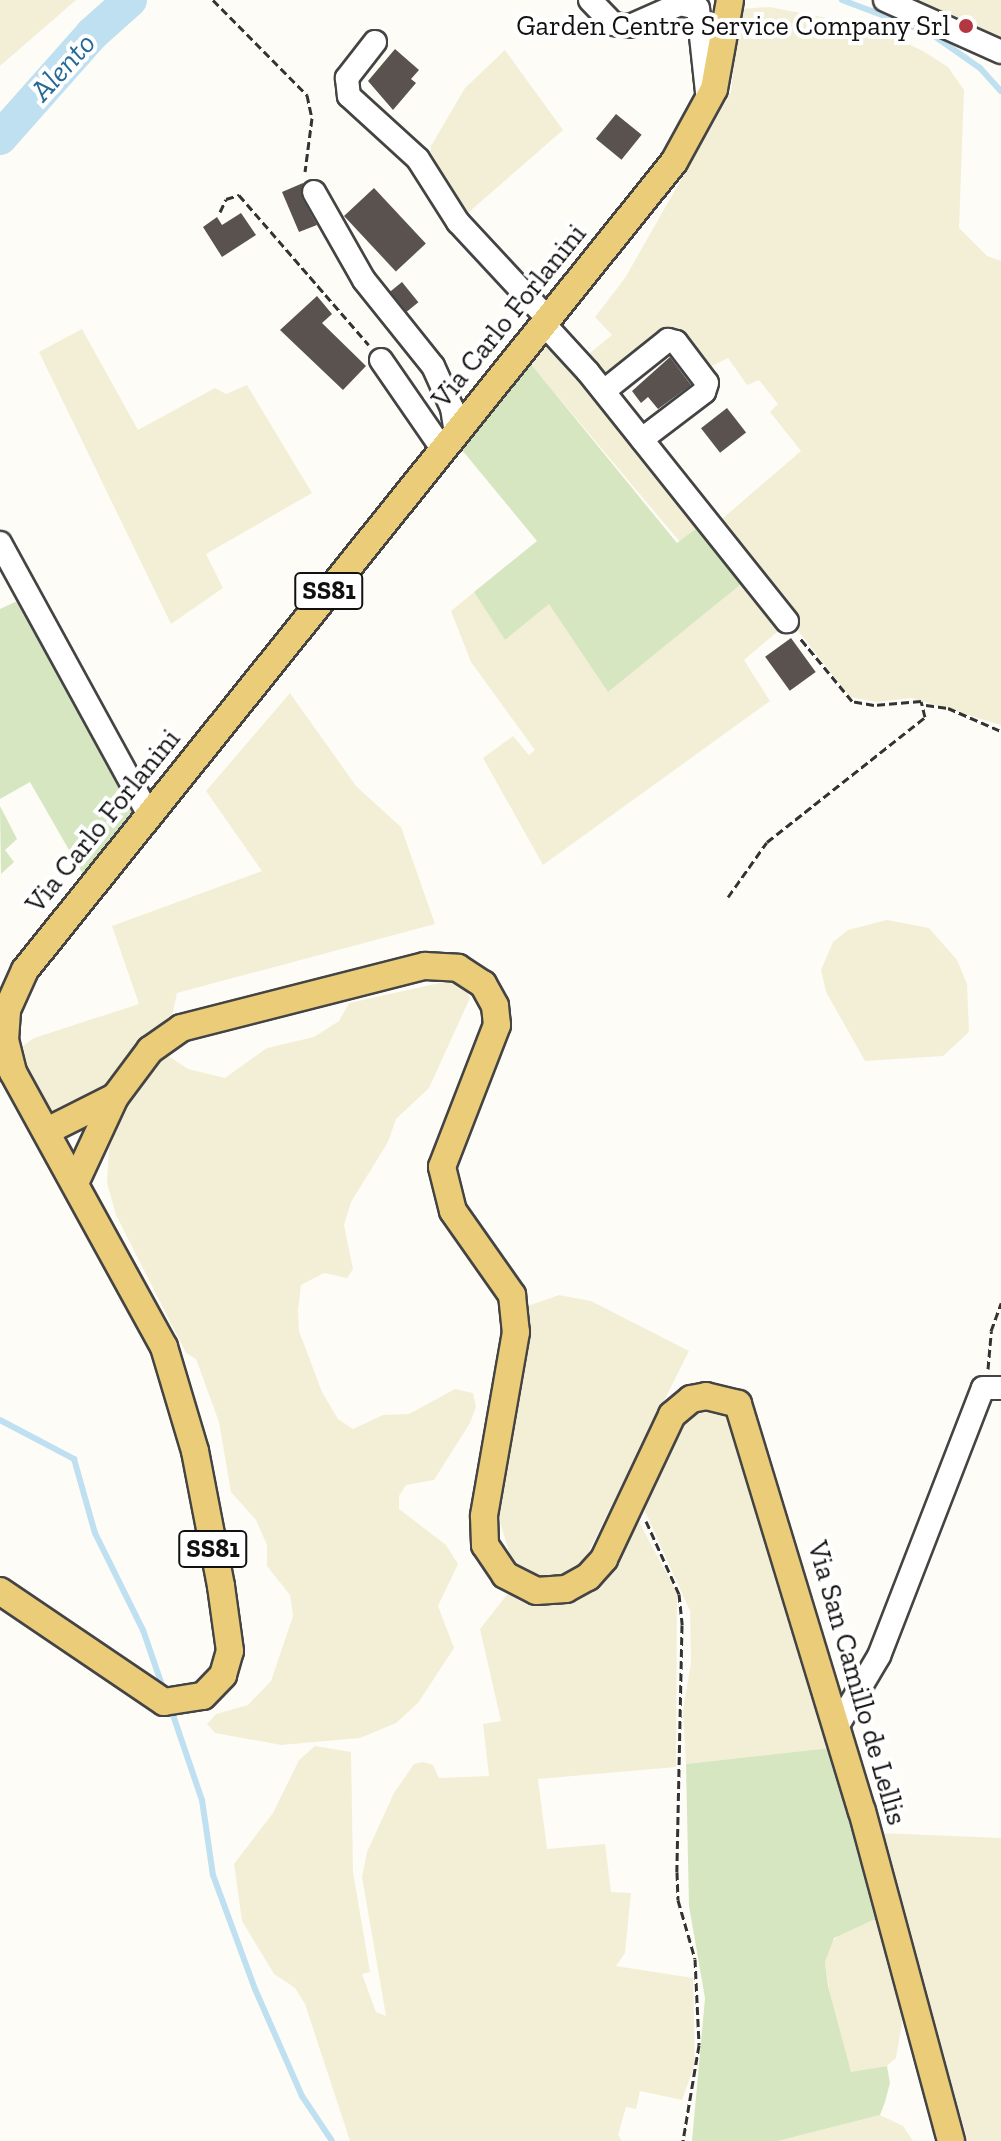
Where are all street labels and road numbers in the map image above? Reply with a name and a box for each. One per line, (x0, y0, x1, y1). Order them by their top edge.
street label: Via Carlo Forlanini (425, 217, 593, 415)
road number: SS81 (293, 569, 365, 613)
street label: Via Carlo Forlanini (19, 722, 187, 920)
road number: SS81 (177, 1527, 249, 1571)
street label: Via San Camillo de Lellis (800, 1537, 914, 1829)

